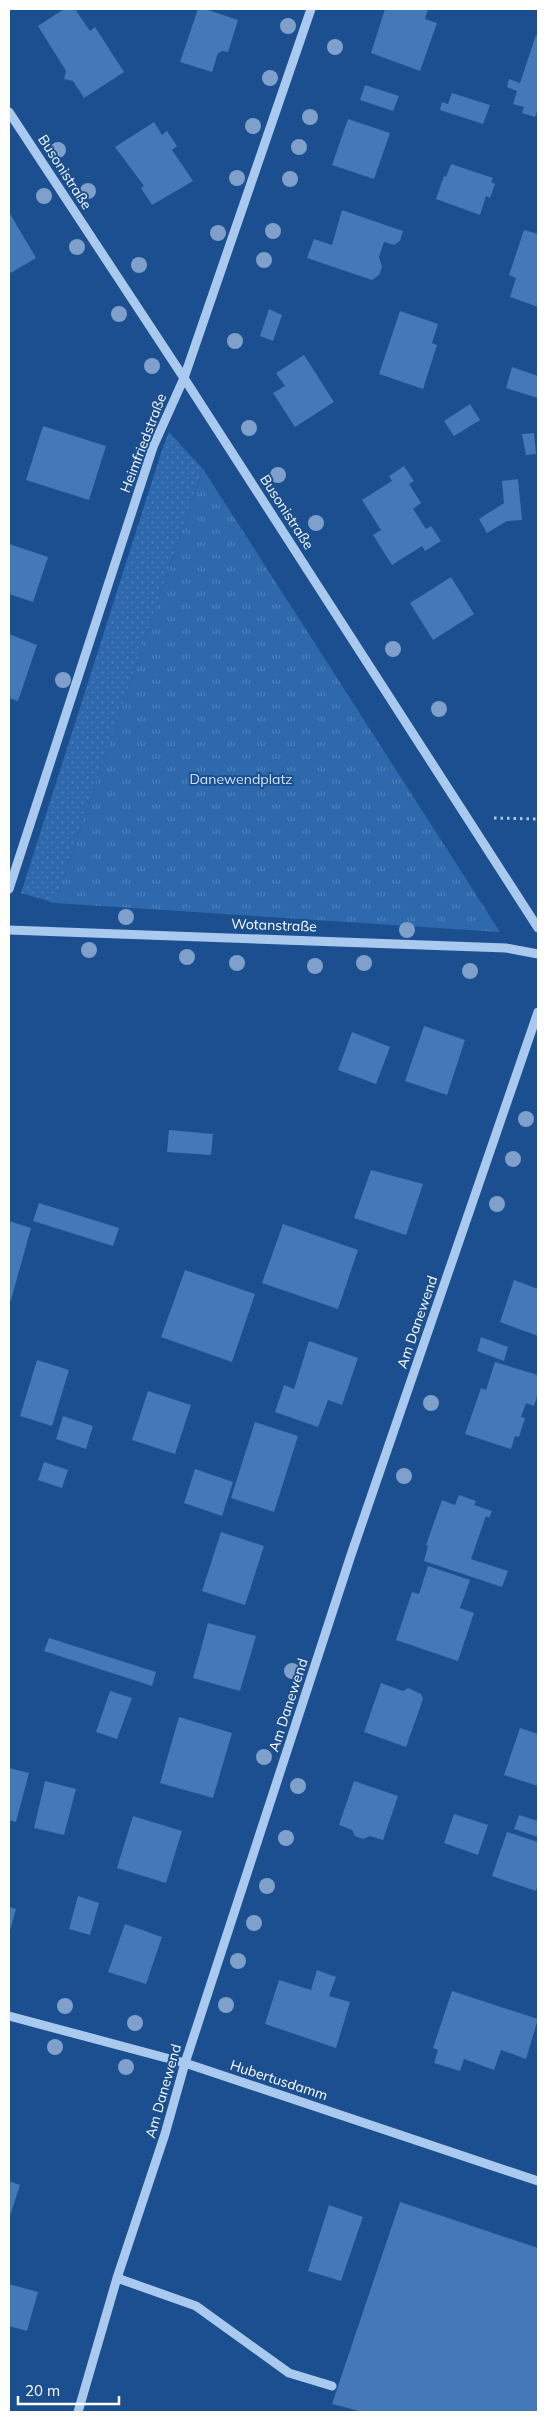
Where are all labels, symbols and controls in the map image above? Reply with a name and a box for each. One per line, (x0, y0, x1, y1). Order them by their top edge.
street label: Busonistraße (34, 131, 96, 213)
street label: Heimfriedstraße (116, 391, 170, 495)
street label: Busonistraße (256, 471, 318, 553)
park label: Danewendplatz (189, 770, 293, 788)
street label: Wotanstraße (231, 915, 317, 935)
street label: Am Danewend (393, 1273, 441, 1371)
street label: Am Danewend (264, 1656, 312, 1754)
street label: Am Danewend (141, 2042, 185, 2140)
street label: Hubertusdamm (228, 2056, 330, 2104)
scale bar (18, 2374, 119, 2406)
text: 20 m (25, 2381, 60, 2400)

